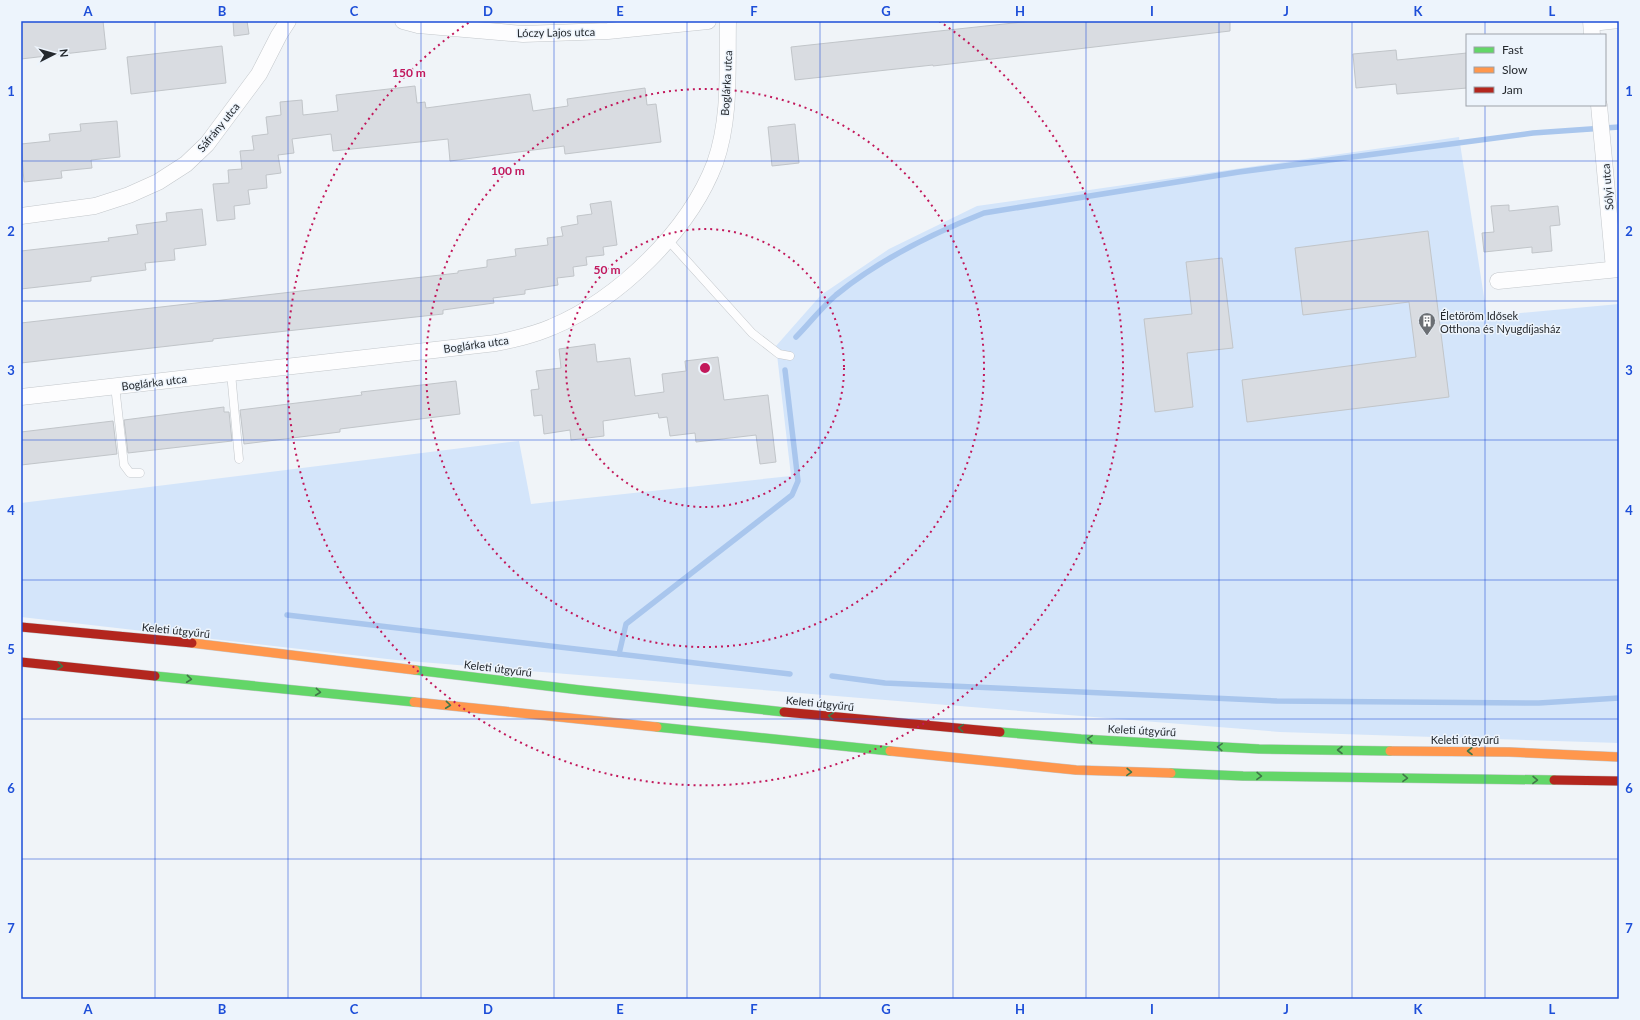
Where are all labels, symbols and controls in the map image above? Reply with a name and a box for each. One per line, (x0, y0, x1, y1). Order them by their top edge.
text: A (82, 3, 93, 19)
text: B (218, 3, 227, 19)
text: C (350, 3, 359, 19)
text: D (483, 3, 493, 19)
text: E (616, 3, 624, 19)
text: F (750, 3, 758, 19)
text: G (881, 3, 891, 19)
text: H (1015, 3, 1025, 19)
text: I (1150, 3, 1154, 19)
text: J (1283, 3, 1289, 19)
text: K (1414, 3, 1424, 19)
text: L (1549, 3, 1556, 19)
street label: Lóczy Lajos utca (517, 25, 595, 39)
north arrow (34, 34, 74, 74)
legend (1466, 34, 1606, 106)
text: Fast (1502, 42, 1524, 57)
text: N (58, 48, 71, 58)
street label: Boglárka utca (718, 50, 734, 116)
text: Slow (1502, 62, 1528, 77)
text: 150 m (392, 65, 426, 80)
text: Jam (1502, 82, 1523, 97)
text: 1 (7, 83, 15, 99)
text: 1 (1625, 83, 1633, 99)
street label: Sáfrány utca (194, 100, 242, 154)
text: 100 m (491, 163, 525, 178)
street label: Sólyi utca (1598, 163, 1616, 211)
text: 2 (7, 223, 15, 239)
text: 2 (1625, 223, 1633, 239)
text: 50 m (594, 262, 620, 277)
place label: Életöröm Idősek Otthona és Nyugdíjasház (1440, 309, 1560, 335)
building icon: Életöröm Idősek Otthona és Nyugdíjasház (1417, 311, 1437, 336)
street label: Boglárka utca (443, 333, 509, 355)
centre of rings (698, 361, 712, 375)
text: 3 (7, 362, 15, 378)
text: 3 (1625, 362, 1633, 378)
street label: Boglárka utca (121, 372, 187, 392)
text: 4 (7, 502, 15, 518)
text: 4 (1625, 502, 1633, 518)
street label: Keleti útgyűrű (141, 620, 211, 640)
text: 5 (7, 641, 15, 657)
text: 5 (1625, 641, 1633, 657)
street label: Keleti útgyűrű (463, 657, 533, 679)
one-way arrow (57, 661, 63, 670)
one-way arrow (186, 674, 192, 683)
one-way arrow (315, 687, 322, 696)
street label: Keleti útgyűrű (785, 693, 855, 713)
one-way arrow (445, 700, 451, 709)
one-way arrow (828, 712, 834, 721)
street label: Keleti útgyűrű (1108, 722, 1176, 738)
one-way arrow (958, 724, 964, 733)
street label: Keleti útgyűrű (1431, 733, 1499, 746)
one-way arrow (1087, 735, 1093, 744)
one-way arrow (1217, 743, 1223, 752)
one-way arrow (1337, 746, 1343, 754)
one-way arrow (1467, 747, 1473, 755)
one-way arrow (1126, 767, 1132, 776)
one-way arrow (1256, 772, 1262, 781)
one-way arrow (1402, 774, 1408, 782)
one-way arrow (1532, 776, 1538, 784)
text: 6 (7, 780, 15, 796)
text: 6 (1625, 780, 1633, 796)
text: 7 (7, 920, 15, 936)
text: 7 (1625, 920, 1633, 936)
text: A (82, 1001, 93, 1017)
text: B (218, 1001, 227, 1017)
text: C (350, 1001, 359, 1017)
text: D (483, 1001, 493, 1017)
text: E (616, 1001, 624, 1017)
text: F (750, 1001, 758, 1017)
text: G (881, 1001, 891, 1017)
text: H (1015, 1001, 1025, 1017)
text: I (1150, 1001, 1154, 1017)
text: J (1283, 1001, 1289, 1017)
text: K (1414, 1001, 1424, 1017)
text: L (1549, 1001, 1556, 1017)

